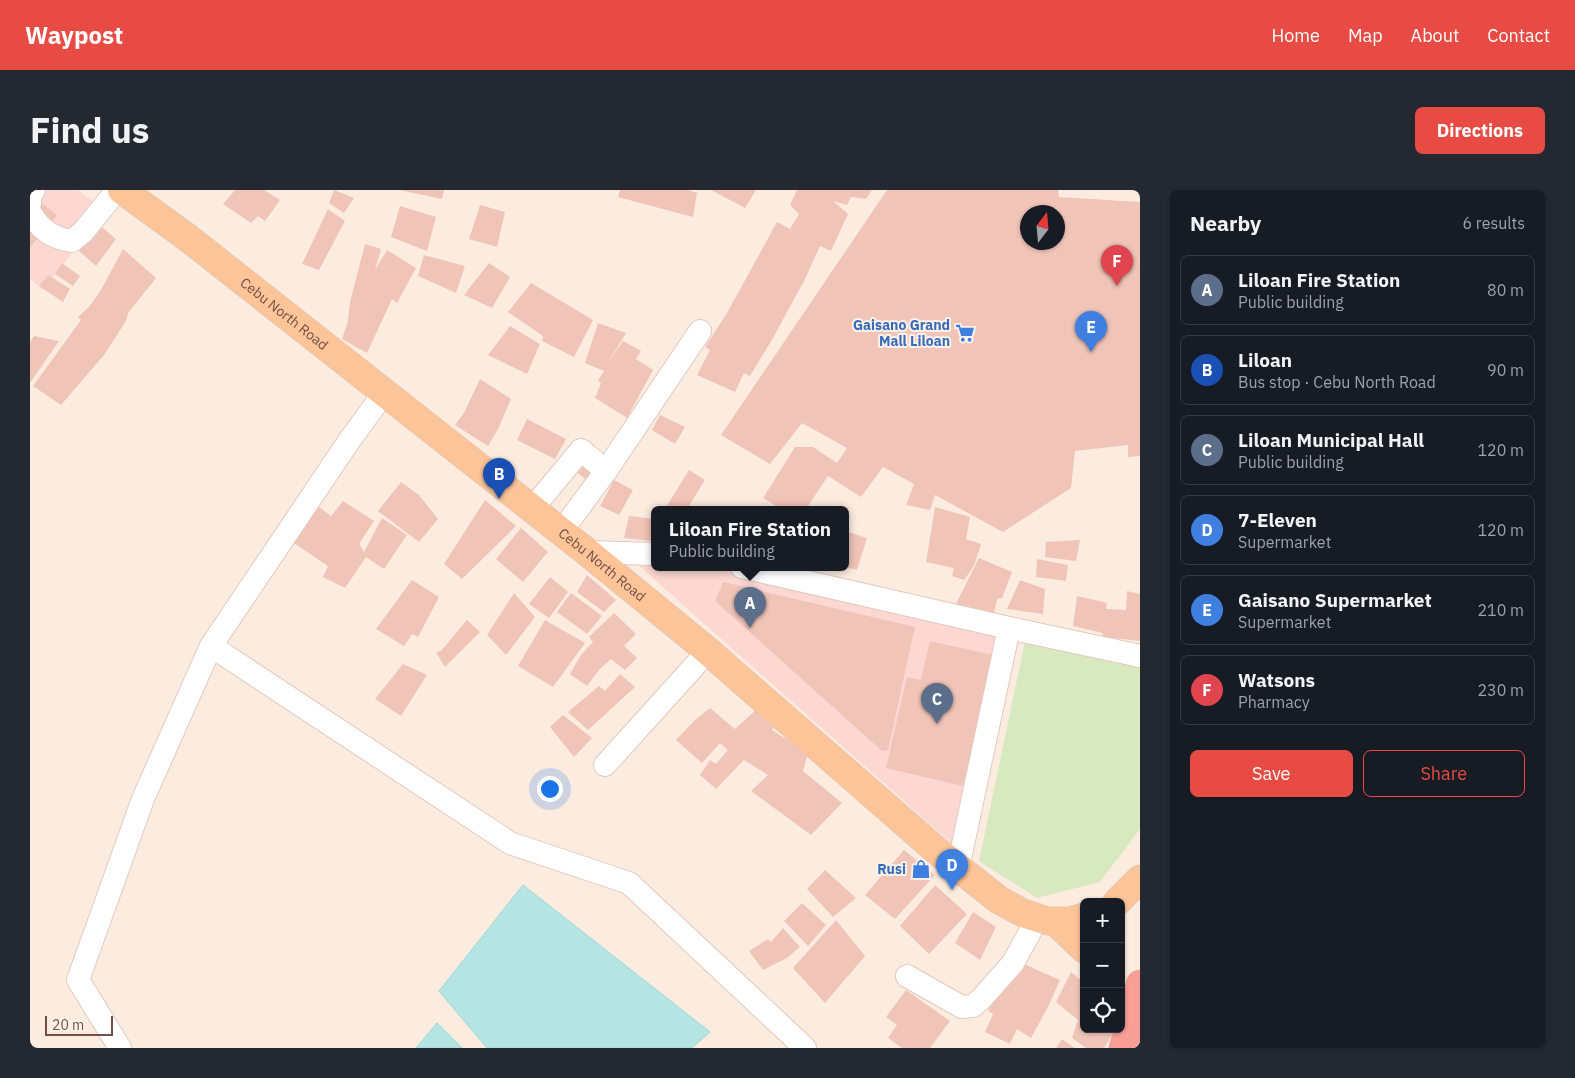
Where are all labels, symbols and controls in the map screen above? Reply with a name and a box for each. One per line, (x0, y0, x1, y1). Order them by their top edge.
text: Waypost (25, 19, 123, 51)
text: Home (1272, 24, 1320, 47)
text: Map (1348, 24, 1383, 47)
text: About (1411, 24, 1459, 47)
text: Contact (1487, 24, 1550, 47)
text: Find us (30, 107, 149, 153)
button: Directions (1415, 107, 1545, 154)
north arrow (1020, 205, 1065, 250)
text: Nearby (1190, 209, 1261, 237)
text: 6 results (1462, 213, 1525, 233)
pin: F (1101, 245, 1133, 286)
text: Liloan Fire Station (1238, 268, 1400, 292)
street label: Cebu North Road (237, 273, 332, 354)
text: A (1202, 280, 1212, 300)
text: 80 m (1487, 280, 1524, 300)
text: Public building (1238, 292, 1344, 312)
pin: E (1075, 311, 1107, 352)
place label: Gaisano Grand Mall Liloan (853, 316, 950, 350)
supermarket icon: Gaisano Grand Mall Liloan (954, 322, 976, 344)
text: Liloan (1238, 348, 1292, 372)
text: B (1202, 360, 1212, 380)
text: 90 m (1487, 360, 1524, 380)
text: Bus stop · Cebu North Road (1238, 372, 1436, 392)
text: Liloan Municipal Hall (1238, 428, 1424, 452)
text: C (1202, 440, 1212, 460)
text: 120 m (1477, 440, 1524, 460)
text: Public building (1238, 452, 1344, 472)
pin: B (483, 458, 515, 499)
popup (651, 506, 849, 571)
text: 7-Eleven (1238, 508, 1317, 532)
text: Liloan Fire Station (669, 517, 831, 541)
text: D (1201, 520, 1213, 540)
text: 120 m (1477, 520, 1524, 540)
street label: Cebu North Road (555, 524, 649, 605)
text: Supermarket (1238, 532, 1331, 552)
text: Public building (669, 541, 775, 561)
pin: A (734, 587, 766, 628)
text: Gaisano Supermarket (1238, 588, 1432, 612)
text: E (1202, 600, 1212, 620)
text: 210 m (1477, 600, 1524, 620)
text: Supermarket (1238, 612, 1331, 632)
text: Watsons (1238, 668, 1315, 692)
text: F (1202, 680, 1212, 700)
text: 230 m (1477, 680, 1524, 700)
pin: C (921, 683, 953, 724)
text: Pharmacy (1238, 692, 1310, 712)
button: Save (1190, 750, 1353, 797)
button: Share (1363, 750, 1525, 797)
your location (537, 776, 563, 802)
pin: D (936, 849, 968, 890)
shop icon: Rusi (910, 858, 932, 880)
place label: Rusi (877, 860, 906, 878)
map controls (1080, 898, 1125, 1033)
button: + (1080, 898, 1125, 943)
button: − (1080, 943, 1125, 988)
button: locate (1080, 988, 1125, 1033)
scale bar (45, 1013, 112, 1036)
text: 20 m (52, 1016, 84, 1034)

